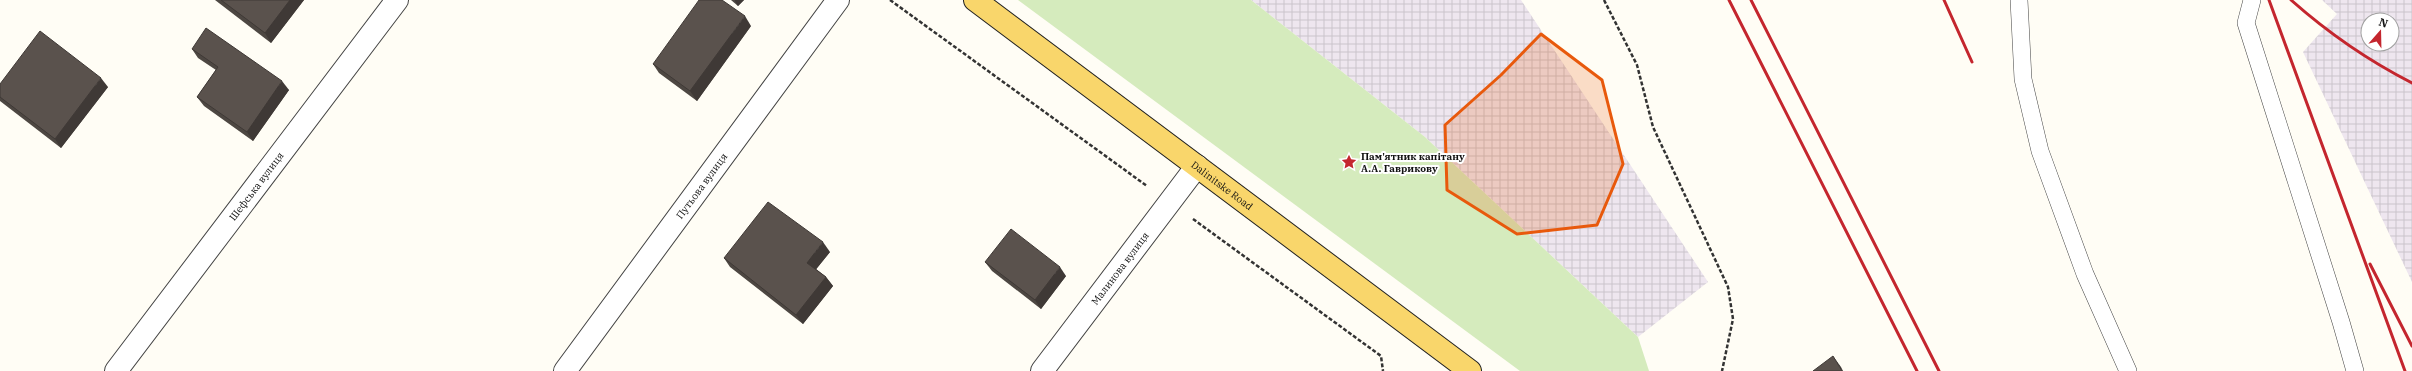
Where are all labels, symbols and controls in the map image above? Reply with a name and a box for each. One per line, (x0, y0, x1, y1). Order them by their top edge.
north arrow (2360, 12, 2400, 52)
text: N (2377, 15, 2390, 31)
street label: Шефська вулиця (226, 149, 287, 223)
street label: Путьова вулиця (673, 150, 730, 222)
place label: Пам'ятник капітану А.А. Гаврикову (1361, 150, 1465, 175)
place icon: Пам'ятник капітану А.А. Гаврикову (1340, 153, 1358, 171)
street label: Dalinitske Road (1188, 158, 1255, 213)
street label: Малинова вулиця (1088, 229, 1152, 308)

